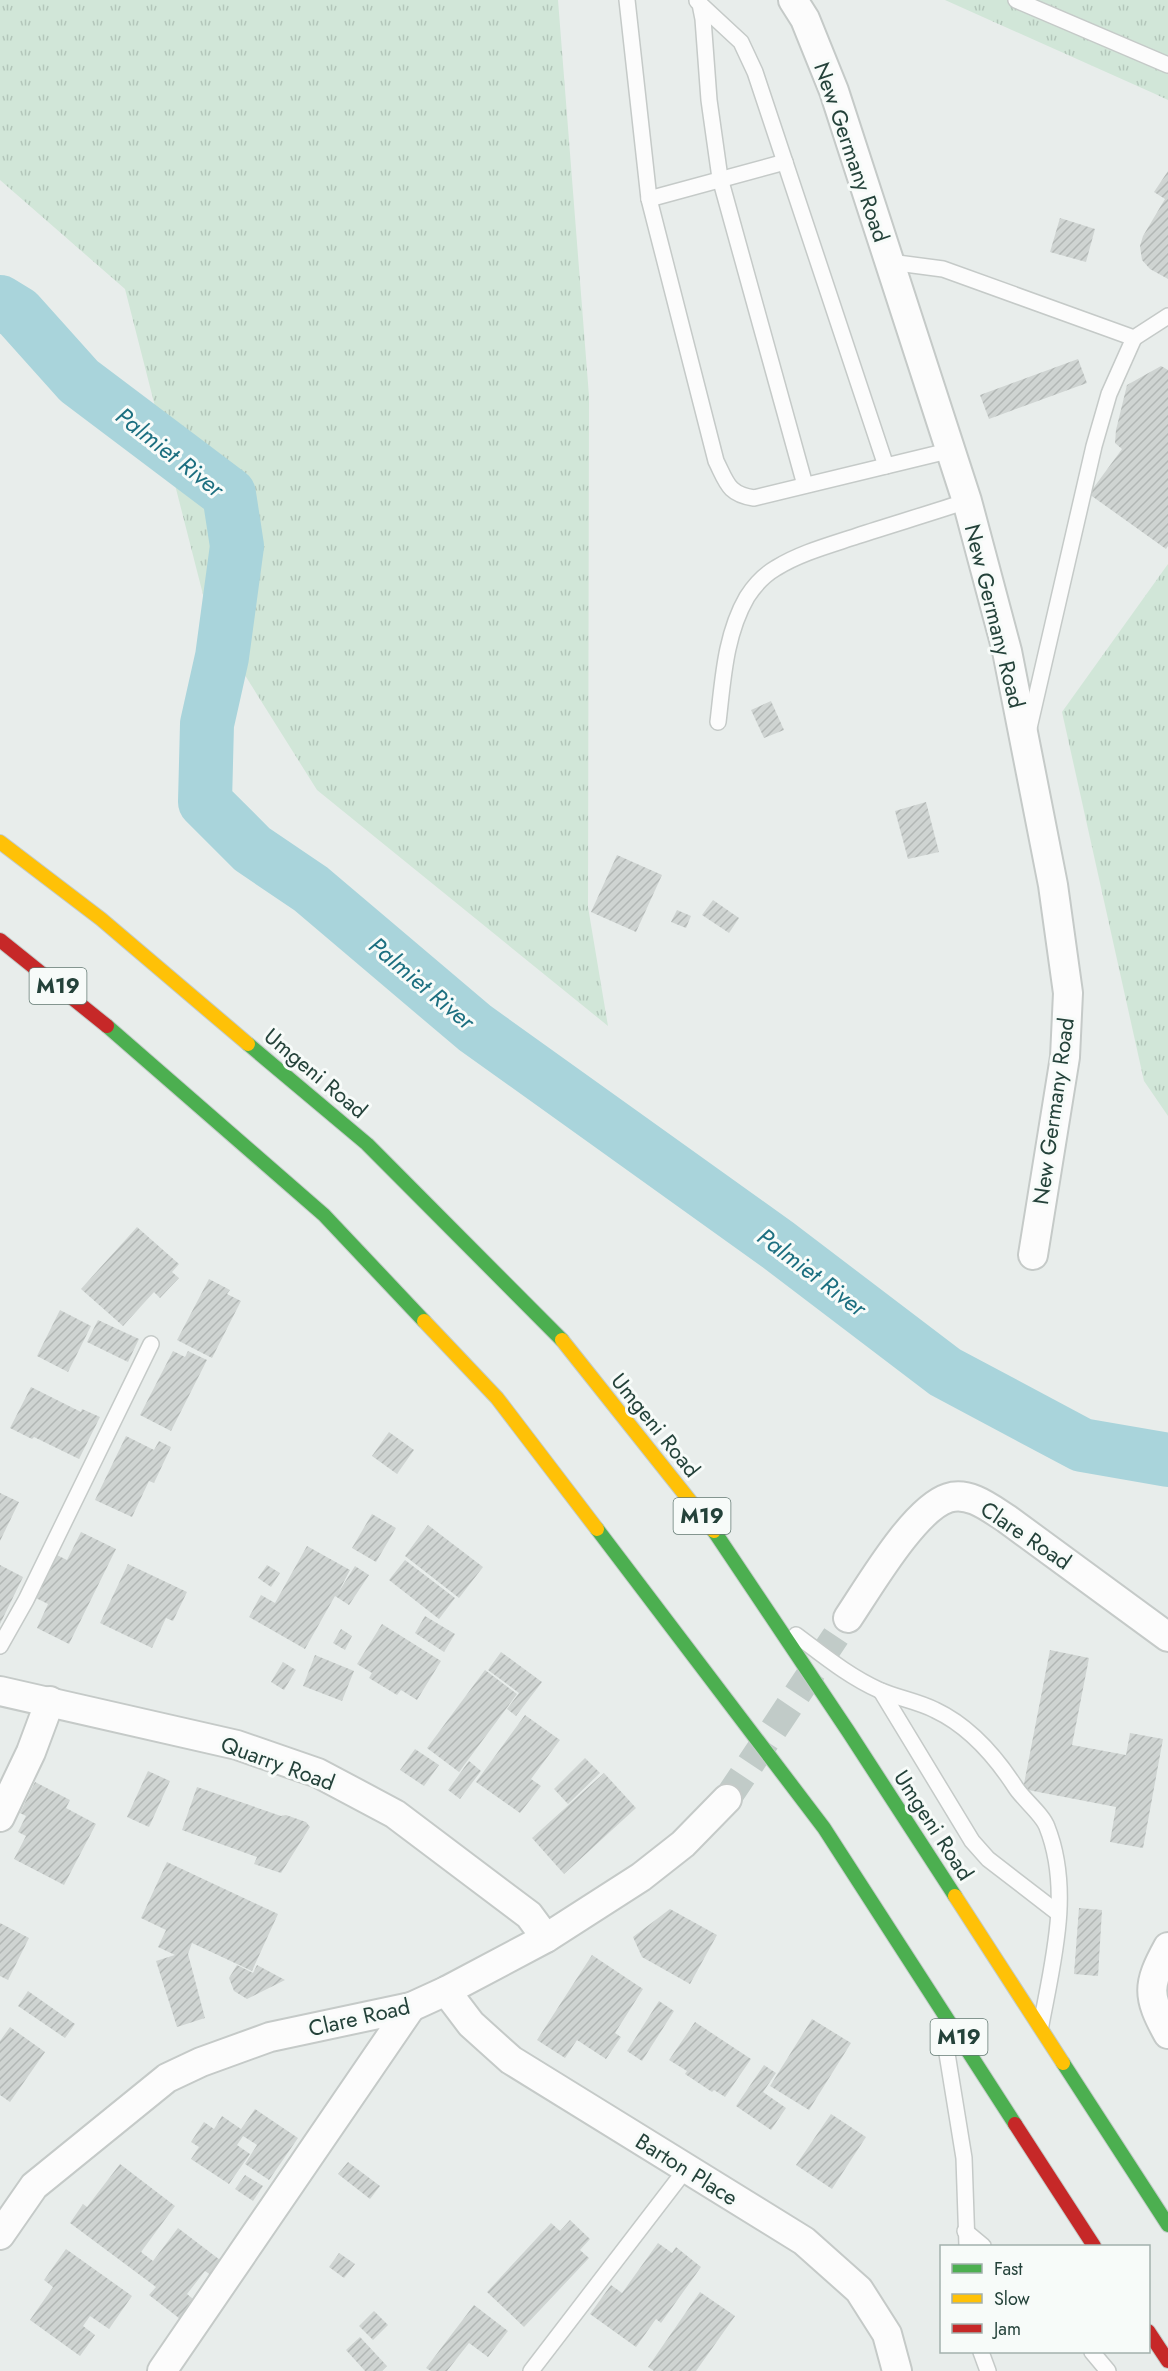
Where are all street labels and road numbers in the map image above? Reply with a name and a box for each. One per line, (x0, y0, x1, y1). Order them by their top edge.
street label: New Germany Road (806, 58, 898, 246)
street label: New Germany Road (957, 521, 1033, 711)
road number: M19 (29, 968, 86, 1004)
street label: New Germany Road (1024, 1015, 1082, 1207)
street label: Umgeni Road (257, 1020, 375, 1126)
street label: Umgeni Road (604, 1366, 708, 1484)
street label: Clare Road (974, 1493, 1078, 1577)
road number: M19 (674, 1498, 730, 1534)
street label: Quarry Road (217, 1728, 339, 1798)
street label: Umgeni Road (886, 1763, 982, 1887)
street label: Clare Road (305, 1990, 413, 2044)
road number: M19 (930, 2019, 988, 2055)
street label: Barton Place (630, 2125, 744, 2213)

